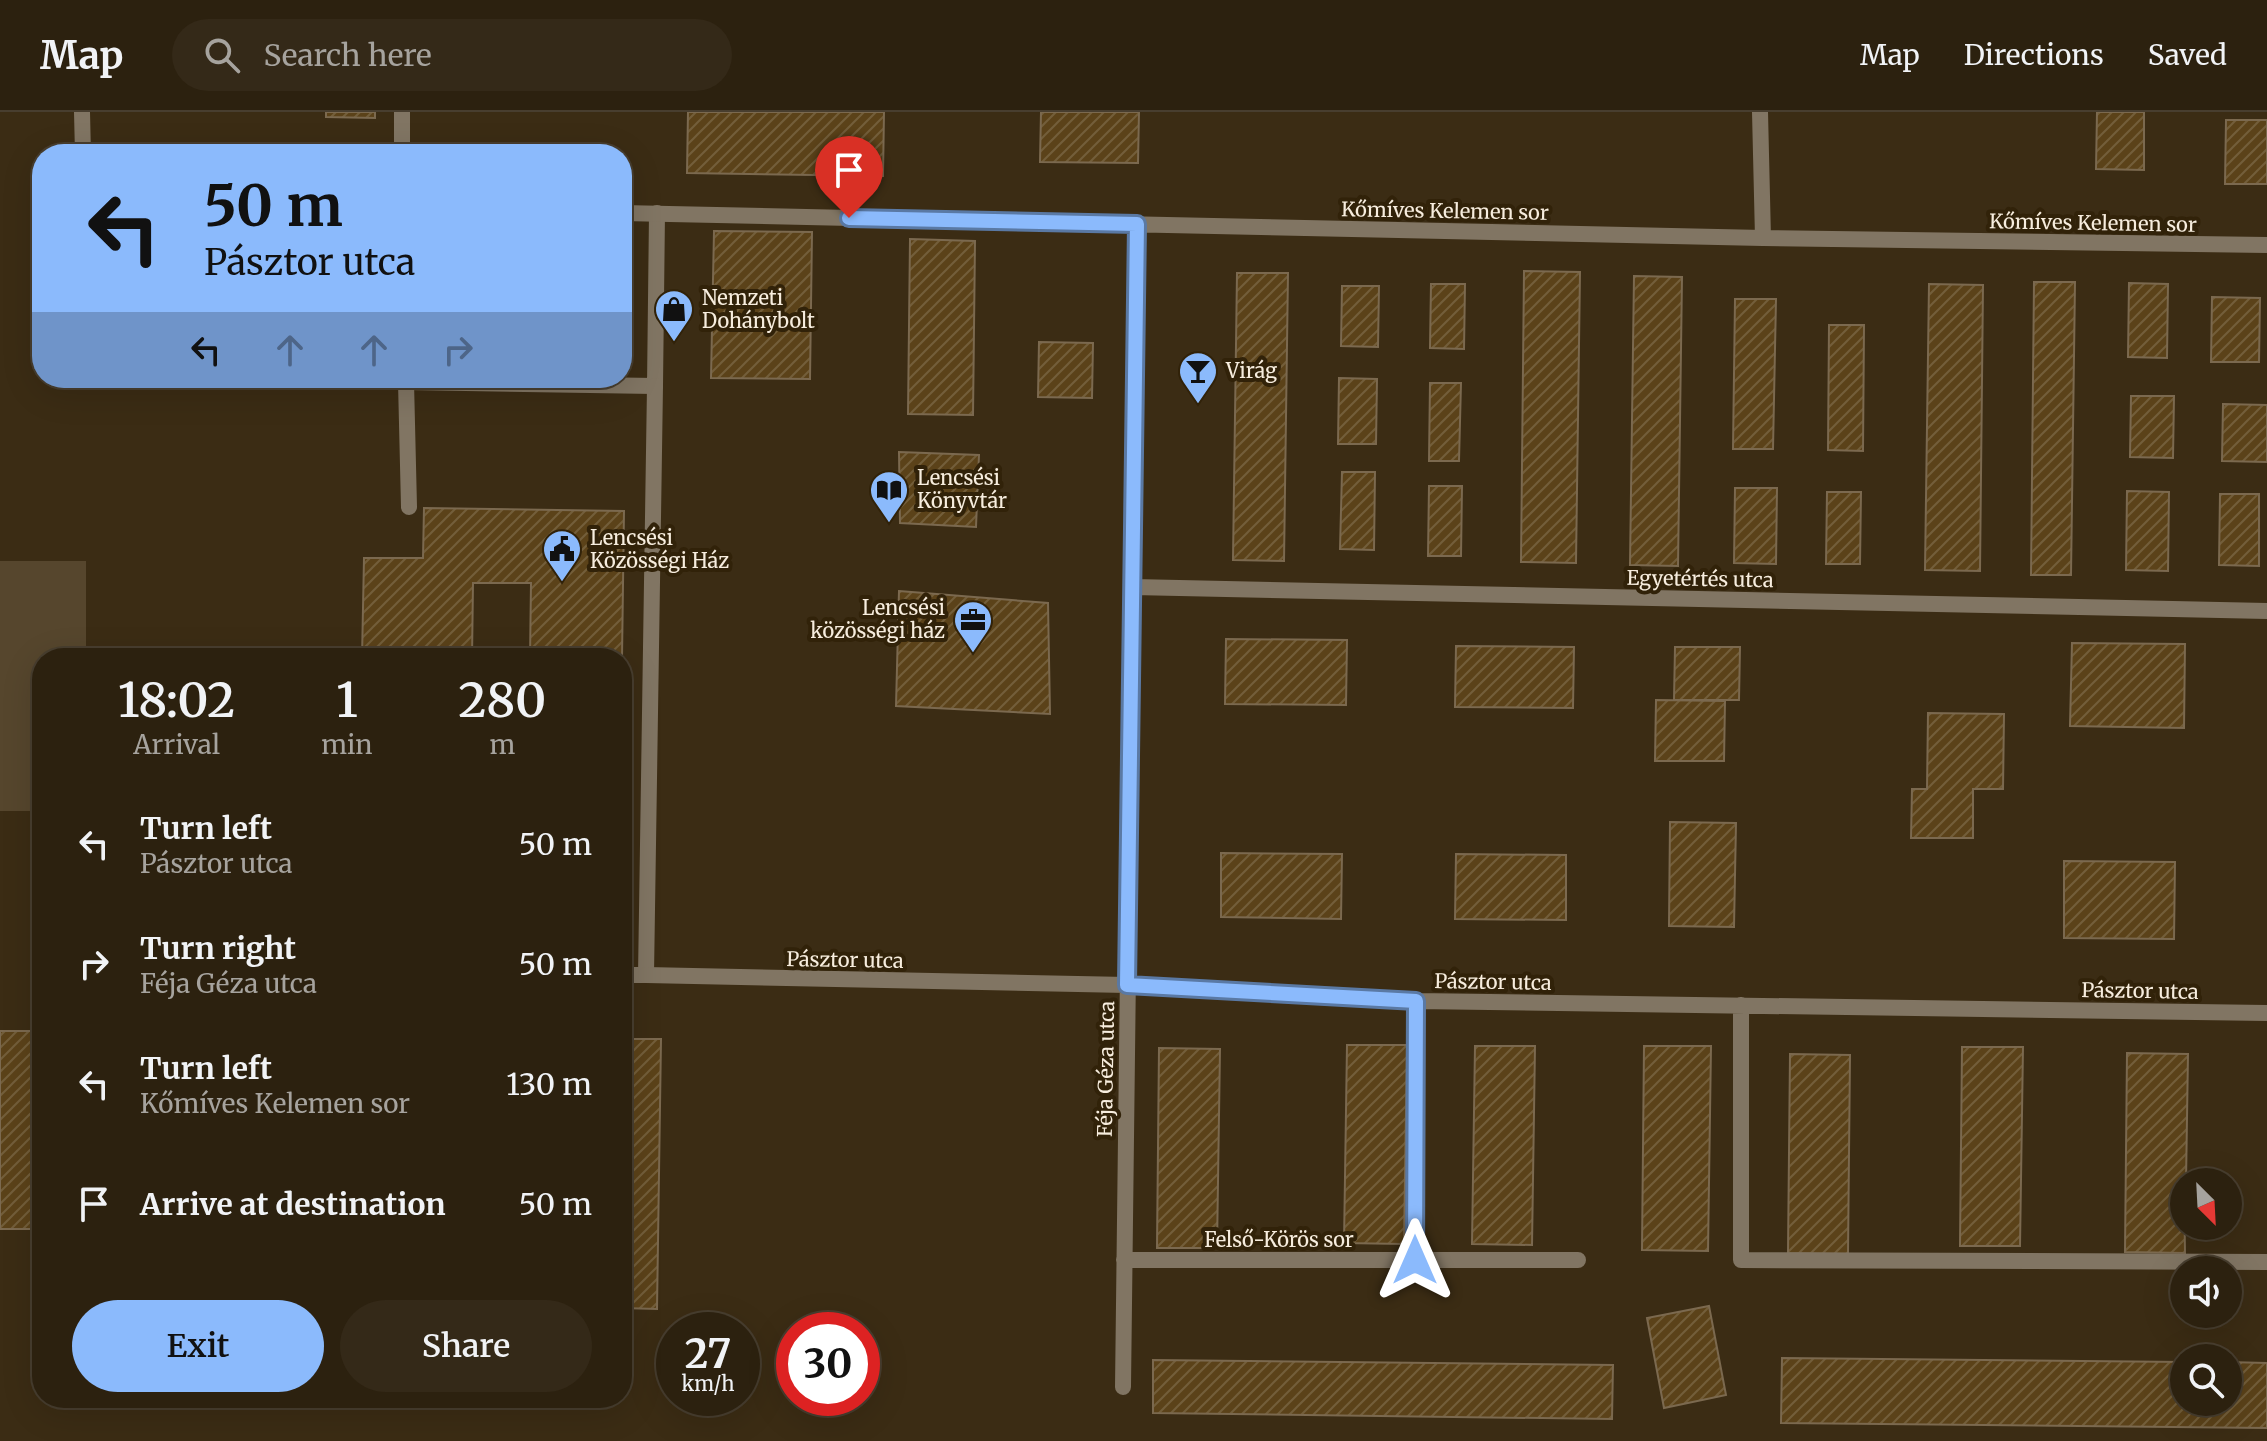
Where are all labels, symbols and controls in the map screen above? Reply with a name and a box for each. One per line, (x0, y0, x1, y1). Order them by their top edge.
search box (172, 19, 732, 91)
text: Map (40, 32, 124, 79)
icon: search (200, 33, 244, 77)
text: Search here (264, 36, 432, 74)
text: Map (1860, 37, 1920, 73)
text: Directions (1964, 37, 2104, 73)
text: Saved (2148, 37, 2227, 73)
pin (815, 136, 883, 218)
icon: arrive (827, 148, 871, 192)
text: 50 m (204, 171, 343, 241)
icon: left (72, 176, 176, 280)
street label: Kőmíves Kelemen sor (1341, 196, 1549, 225)
street label: Kőmíves Kelemen sor (1989, 208, 2197, 237)
text: Pásztor utca (204, 240, 415, 285)
place label: Nemzeti Dohánybolt (702, 285, 815, 333)
shop icon: Nemzeti Dohánybolt (653, 288, 695, 343)
icon: left (184, 328, 228, 372)
icon: ahead (268, 328, 312, 372)
icon: ahead (352, 328, 396, 372)
icon: right (436, 328, 480, 372)
bar icon: Virág (1177, 350, 1219, 405)
place label: Virág (1225, 358, 1277, 383)
place label: Lencsési Könyvtár (917, 465, 1007, 513)
library icon: Lencsési Könyvtár (868, 469, 910, 524)
place label: Lencsési Közösségi Ház (590, 525, 729, 573)
public building icon: Lencsési Közösségi Ház (541, 528, 583, 583)
street label: Egyetértés utca (1626, 565, 1774, 592)
place label: Lencsési közösségi ház (810, 595, 945, 643)
office icon: Lencsési közösségi ház (952, 599, 994, 654)
text: 18:02 (118, 670, 235, 730)
text: 1 (336, 670, 358, 730)
text: 280 (458, 670, 546, 730)
text: Arrival (133, 728, 220, 761)
text: min (321, 728, 373, 761)
text: m (489, 728, 515, 761)
text: Turn left (140, 809, 272, 847)
icon: left (72, 822, 116, 866)
text: 50 m (519, 825, 592, 863)
text: Pásztor utca (140, 847, 293, 880)
text: Turn right (140, 929, 296, 967)
icon: right (72, 942, 116, 986)
text: 50 m (519, 945, 592, 983)
street label: Pásztor utca (786, 946, 904, 973)
text: Féja Géza utca (140, 967, 317, 1000)
street label: Pásztor utca (1434, 968, 1552, 995)
street label: Pásztor utca (2081, 977, 2199, 1004)
street label: Féja Géza utca (1092, 1000, 1119, 1137)
text: Turn left (140, 1049, 272, 1087)
icon: left (72, 1062, 116, 1106)
text: 130 m (506, 1065, 592, 1103)
text: Kőmíves Kelemen sor (140, 1087, 410, 1120)
north arrow (2170, 1168, 2242, 1240)
map controls (2170, 1168, 2242, 1416)
icon: arrive (72, 1182, 116, 1226)
text: Arrive at destination (140, 1185, 446, 1223)
text: 50 m (519, 1185, 592, 1223)
position arrow (1373, 1218, 1457, 1302)
street label: Felső-Körös sor (1204, 1227, 1354, 1252)
button: sound (2170, 1256, 2242, 1328)
button: Exit (72, 1300, 324, 1392)
button: Share (340, 1300, 592, 1392)
speed limit sign: 30 (776, 1312, 880, 1416)
text: 27 (685, 1329, 731, 1379)
button: search (2170, 1344, 2242, 1416)
text: km/h (682, 1371, 734, 1396)

